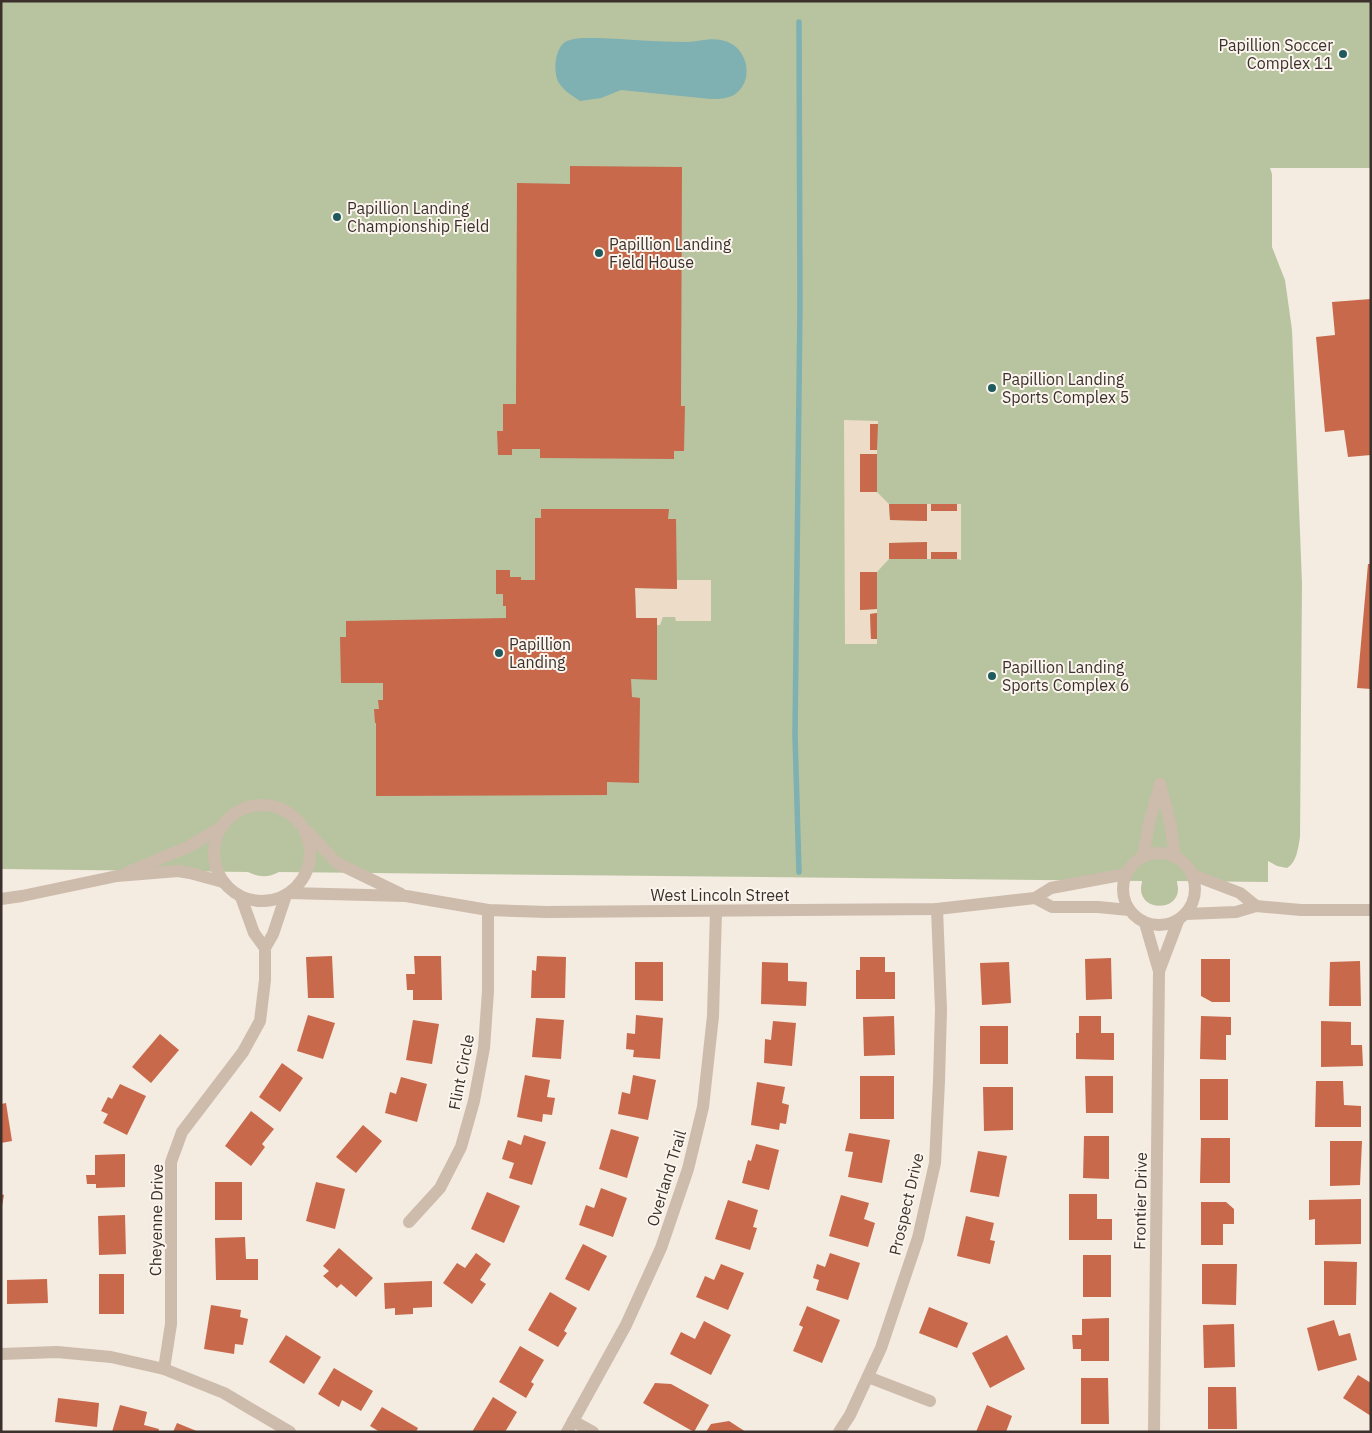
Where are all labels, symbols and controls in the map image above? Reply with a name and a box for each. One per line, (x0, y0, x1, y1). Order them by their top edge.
place label: Papillion Soccer Complex 11 (1218, 35, 1333, 73)
marker: Papillion Soccer Complex 11 (1337, 48, 1349, 60)
place label: Papillion Landing Championship Field (347, 198, 489, 236)
marker: Papillion Landing Championship Field (331, 211, 343, 223)
place label: Papillion Landing Field House (609, 234, 732, 272)
marker: Papillion Landing Field House (593, 247, 605, 259)
place label: Papillion Landing Sports Complex 5 (1002, 369, 1129, 407)
marker: Papillion Landing Sports Complex 5 (986, 382, 998, 394)
place label: Papillion Landing (509, 634, 571, 672)
marker: Papillion Landing (493, 647, 505, 659)
place label: Papillion Landing Sports Complex 6 (1002, 657, 1129, 695)
marker: Papillion Landing Sports Complex 6 (986, 670, 998, 682)
street label: West Lincoln Street (651, 885, 790, 905)
street label: Flint Circle (444, 1032, 478, 1112)
street label: Overland Trail (642, 1127, 690, 1229)
street label: Prospect Drive (884, 1151, 928, 1257)
street label: Frontier Drive (1129, 1152, 1151, 1250)
street label: Cheyenne Drive (145, 1163, 167, 1276)

